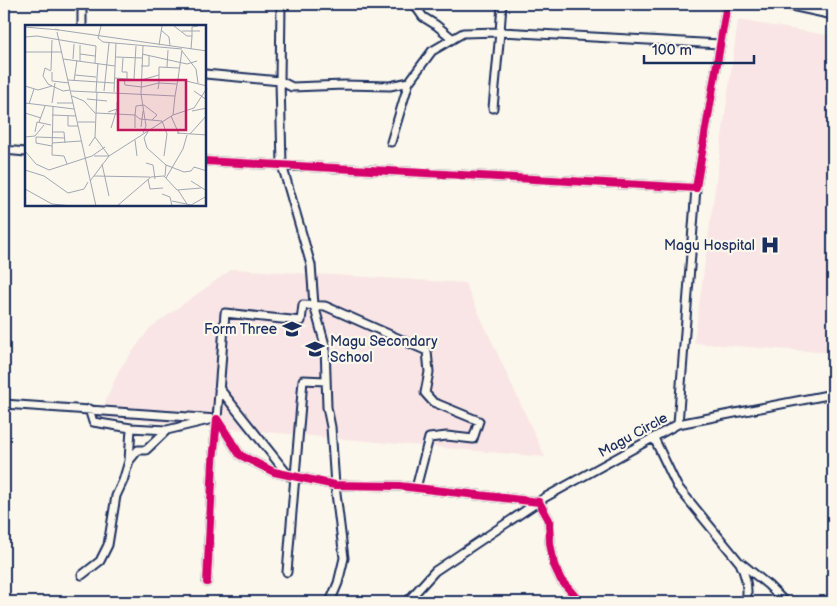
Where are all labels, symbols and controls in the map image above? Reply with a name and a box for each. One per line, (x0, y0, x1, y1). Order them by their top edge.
inset map (25, 25, 206, 206)
scale bar (644, 32, 754, 64)
text: 100 m (652, 41, 692, 60)
hospital icon: Magu Hospital (759, 234, 781, 256)
place label: Magu Hospital (664, 237, 755, 254)
school or university icon: Form Three (281, 318, 303, 340)
place label: Form Three (204, 321, 277, 338)
place label: Magu Secondary School (330, 333, 438, 366)
school or university icon: Magu Secondary School (304, 338, 326, 360)
street label: Magu Circle (595, 409, 671, 461)

